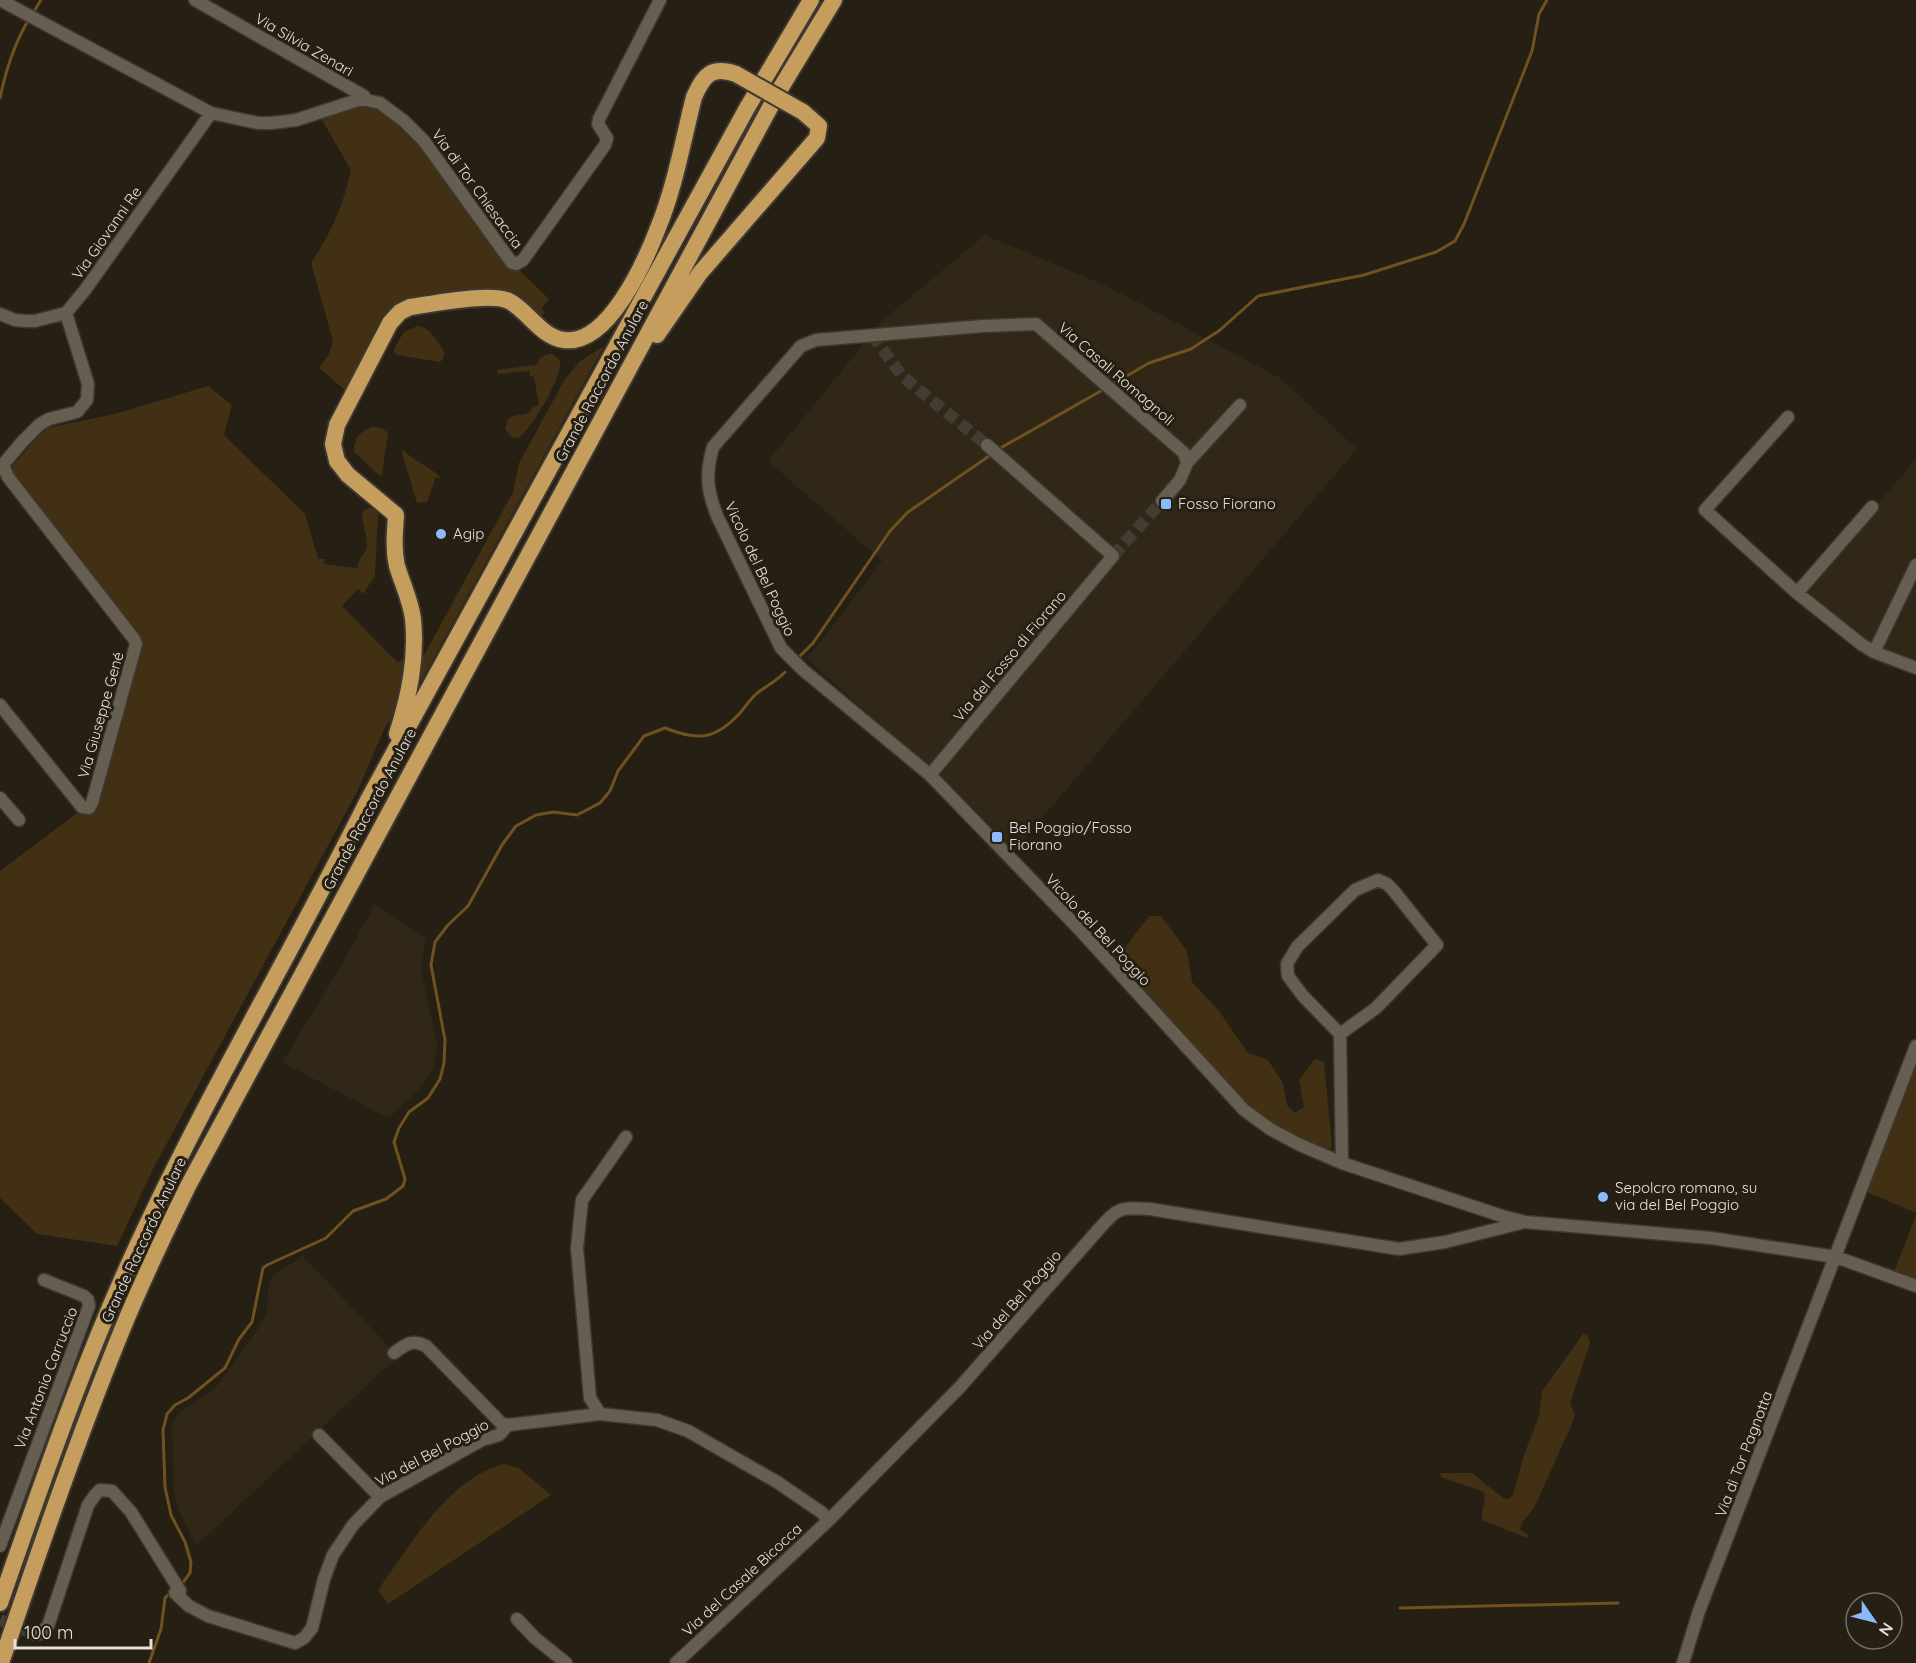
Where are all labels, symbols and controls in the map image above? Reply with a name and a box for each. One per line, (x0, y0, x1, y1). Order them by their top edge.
street label: Via Silvia Zenari (252, 9, 357, 80)
street label: Via di Tor Chiesaccia (428, 125, 527, 252)
street label: Via Giovanni Re (68, 183, 146, 283)
street label: Grande Raccordo Anulare (551, 297, 652, 465)
street label: Via Casali Romagnoli (1054, 318, 1178, 429)
place label: Fosso Fiorano (1178, 494, 1276, 513)
marker: Fosso Fiorano (1159, 497, 1173, 511)
street label: Vicolo del Bel Poggio (721, 499, 800, 639)
place label: Agip (453, 524, 484, 543)
marker: Agip (434, 527, 448, 541)
street label: Via del Fosso di Fiorano (949, 586, 1070, 725)
street label: Via Giuseppe Gené (73, 649, 128, 780)
street label: Grande Raccordo Anulare (319, 725, 420, 893)
place label: Bel Poggio/Fosso Fiorano (1009, 818, 1132, 854)
marker: Bel Poggio/Fosso Fiorano (990, 830, 1004, 844)
street label: Vicolo del Bel Poggio (1042, 870, 1155, 990)
street label: Grande Raccordo Anulare (97, 1154, 190, 1326)
place label: Sepolcro romano, su via del Bel Poggio (1615, 1178, 1757, 1214)
marker: Sepolcro romano, su via del Bel Poggio (1596, 1190, 1610, 1204)
street label: Via del Bel Poggio (968, 1246, 1065, 1353)
street label: Via Antonio Carruccio (10, 1304, 81, 1452)
street label: Via di Tor Pagnotta (1711, 1388, 1776, 1519)
street label: Via del Bel Poggio (372, 1415, 492, 1491)
street label: Via del Casale Bicocca (678, 1519, 806, 1640)
north arrow (1844, 1591, 1904, 1651)
scale bar (15, 1612, 152, 1650)
text: N (1875, 1619, 1898, 1640)
text: 100 m (24, 1621, 73, 1644)

